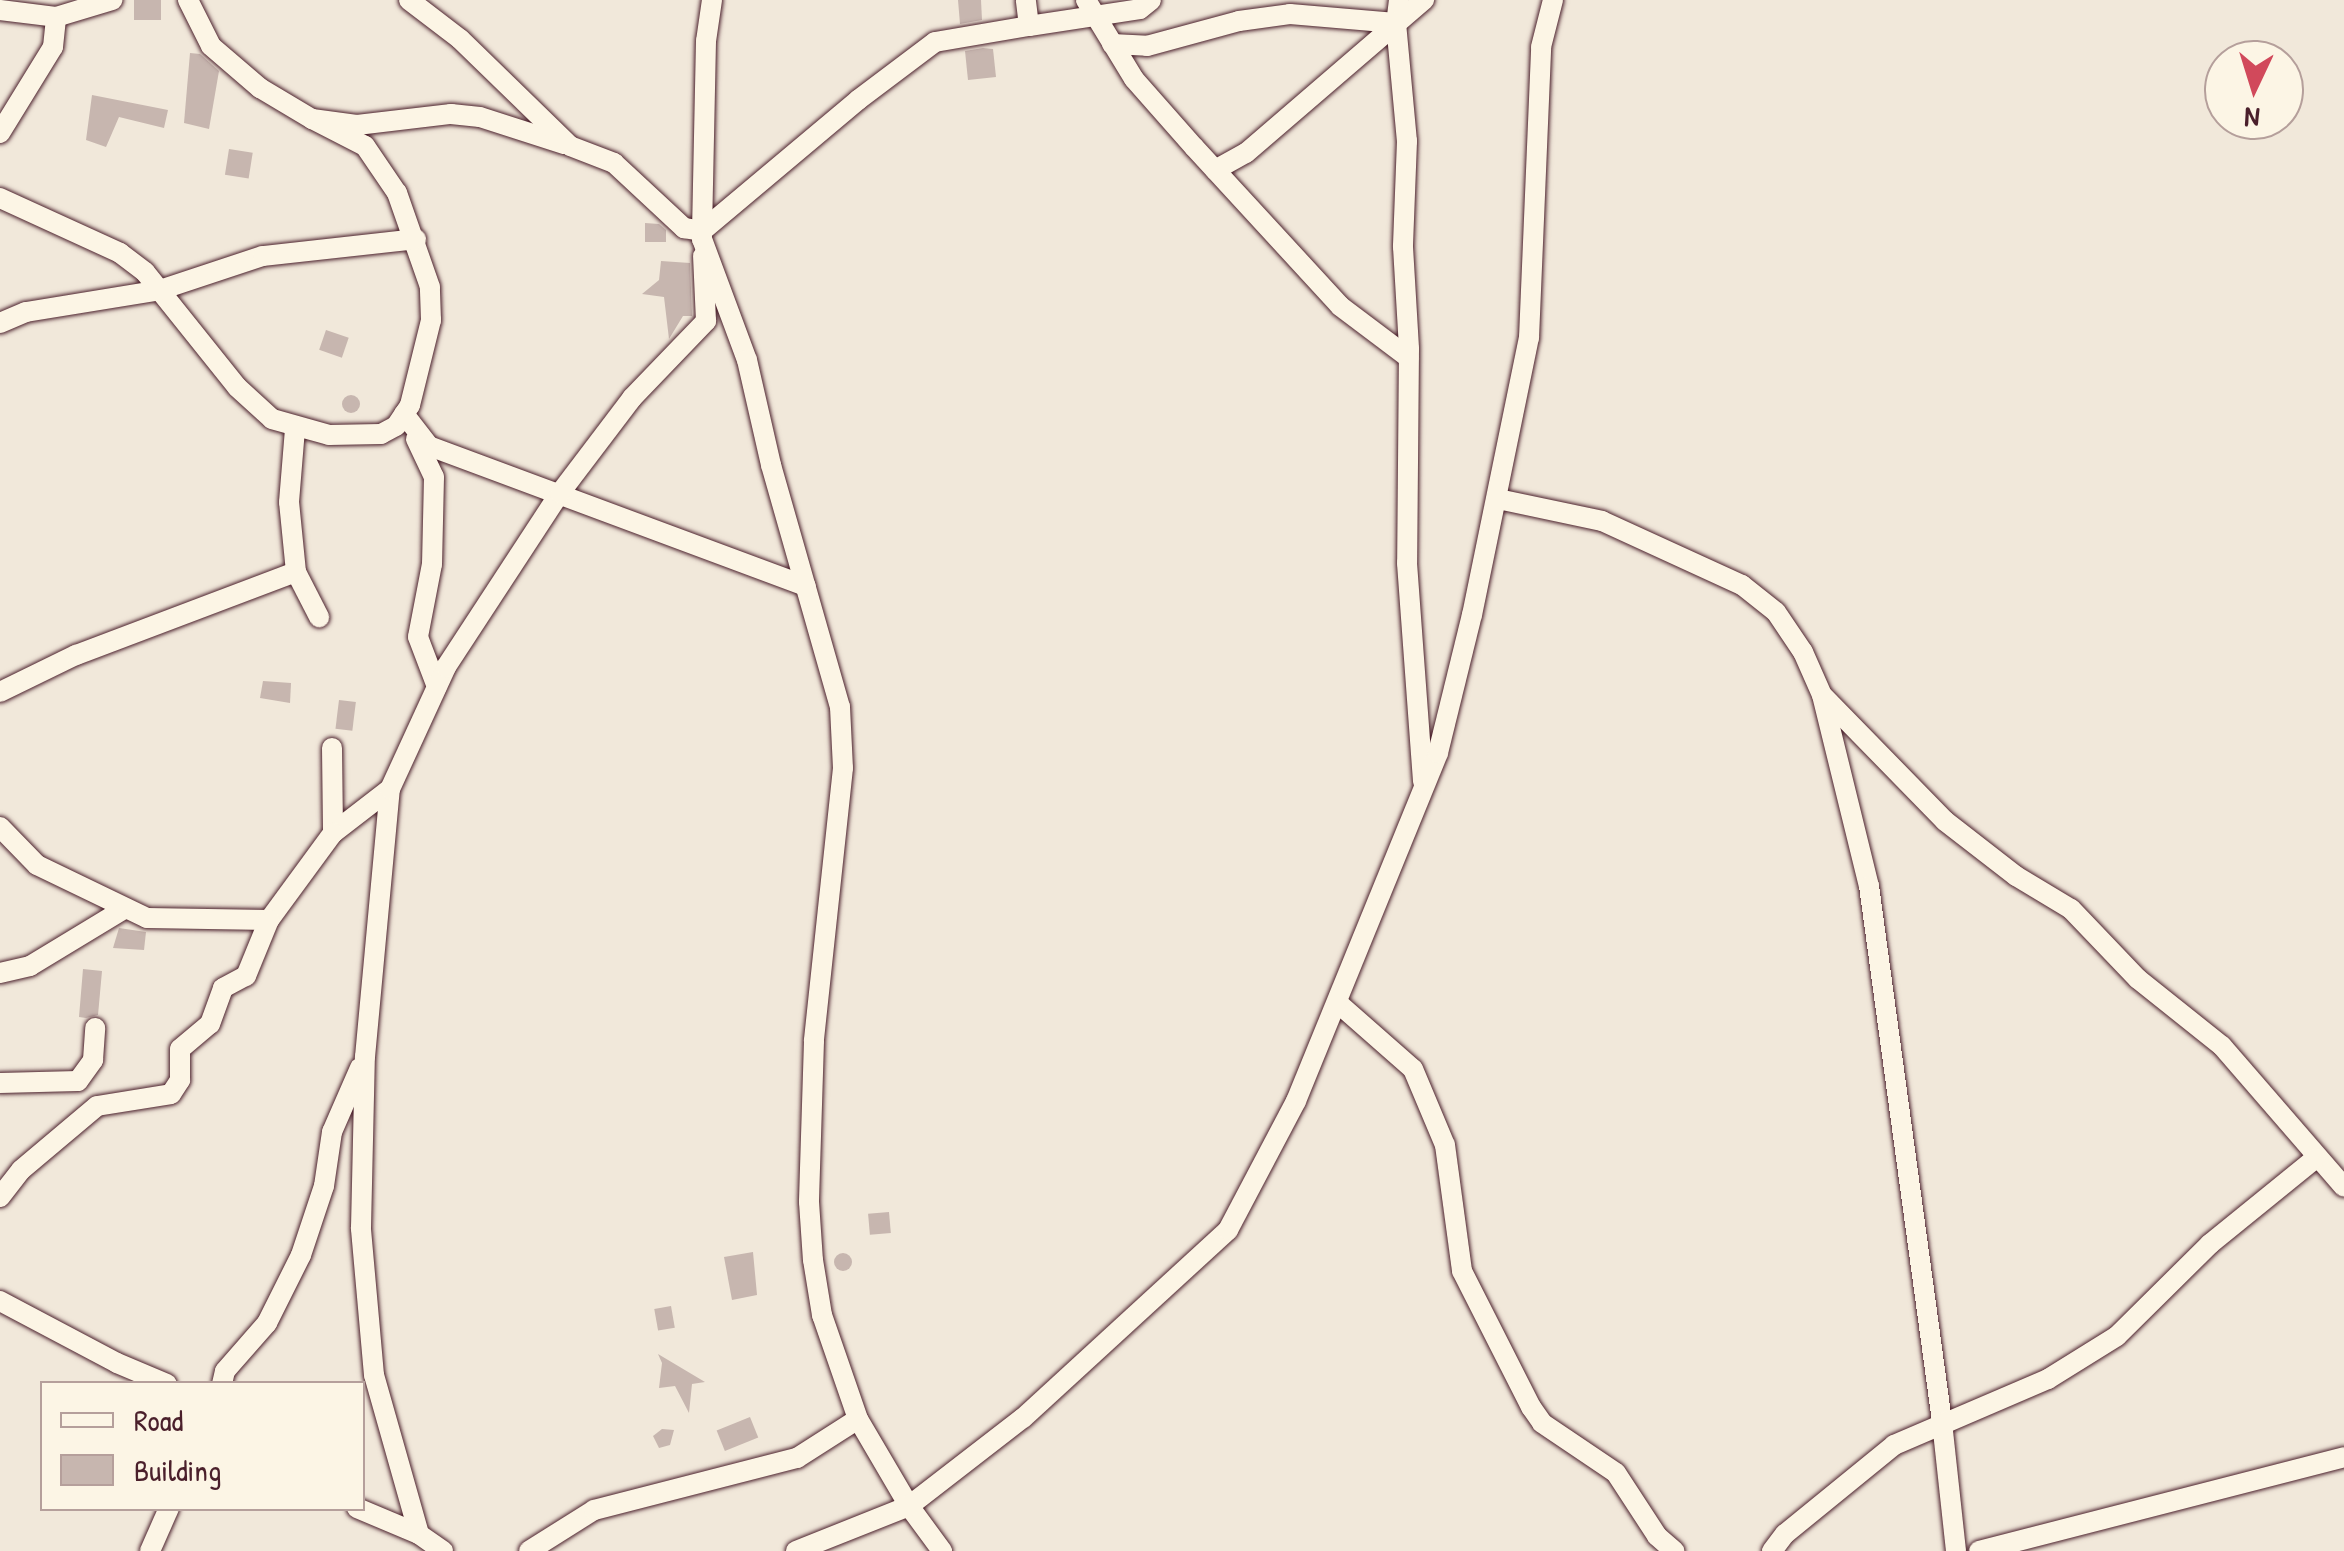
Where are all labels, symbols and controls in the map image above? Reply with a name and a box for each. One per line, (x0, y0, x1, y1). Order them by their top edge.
north arrow (2204, 40, 2304, 140)
text: N (2243, 98, 2261, 137)
legend (40, 1381, 365, 1511)
text: Road (134, 1400, 183, 1440)
text: Building (134, 1450, 221, 1490)

